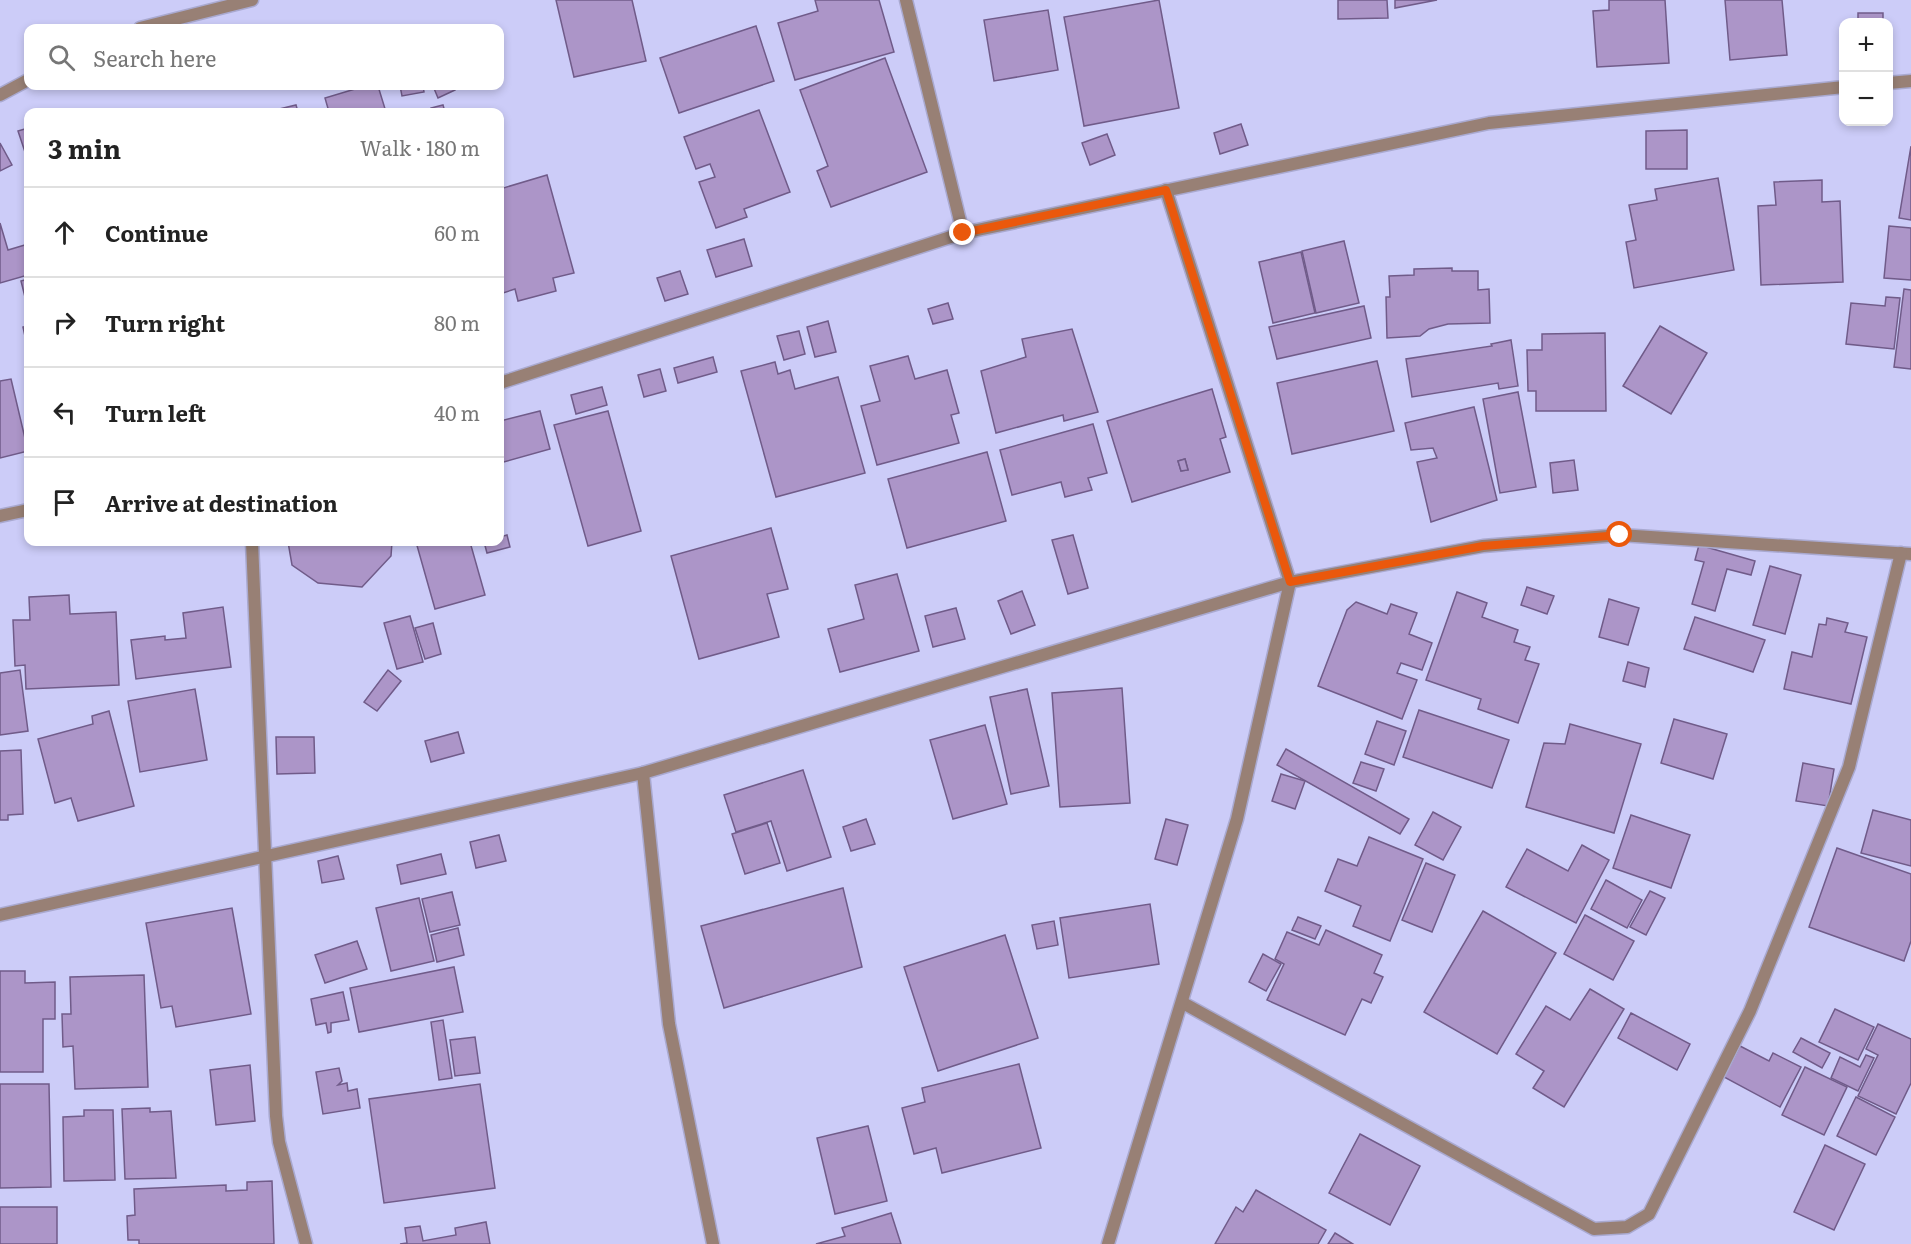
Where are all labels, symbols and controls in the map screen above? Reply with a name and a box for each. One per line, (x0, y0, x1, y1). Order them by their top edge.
map controls (1839, 18, 1893, 126)
button: + (1839, 18, 1893, 72)
search box (24, 24, 504, 90)
icon: search (45, 41, 78, 74)
text: Search here (93, 41, 216, 74)
button: − (1839, 72, 1893, 126)
text: 3 min (48, 128, 121, 167)
text: Walk · 180 m (360, 132, 480, 162)
icon: ahead (48, 216, 81, 249)
text: Continue (105, 216, 208, 249)
text: 60 m (434, 217, 480, 247)
route end (949, 219, 975, 245)
icon: right (48, 306, 81, 339)
text: Turn right (105, 306, 225, 339)
text: 80 m (434, 307, 480, 337)
icon: left (48, 396, 81, 429)
text: Turn left (105, 396, 206, 429)
text: 40 m (434, 397, 480, 427)
icon: arrive (48, 486, 81, 519)
text: Arrive at destination (105, 486, 338, 519)
route start (1606, 521, 1632, 547)

